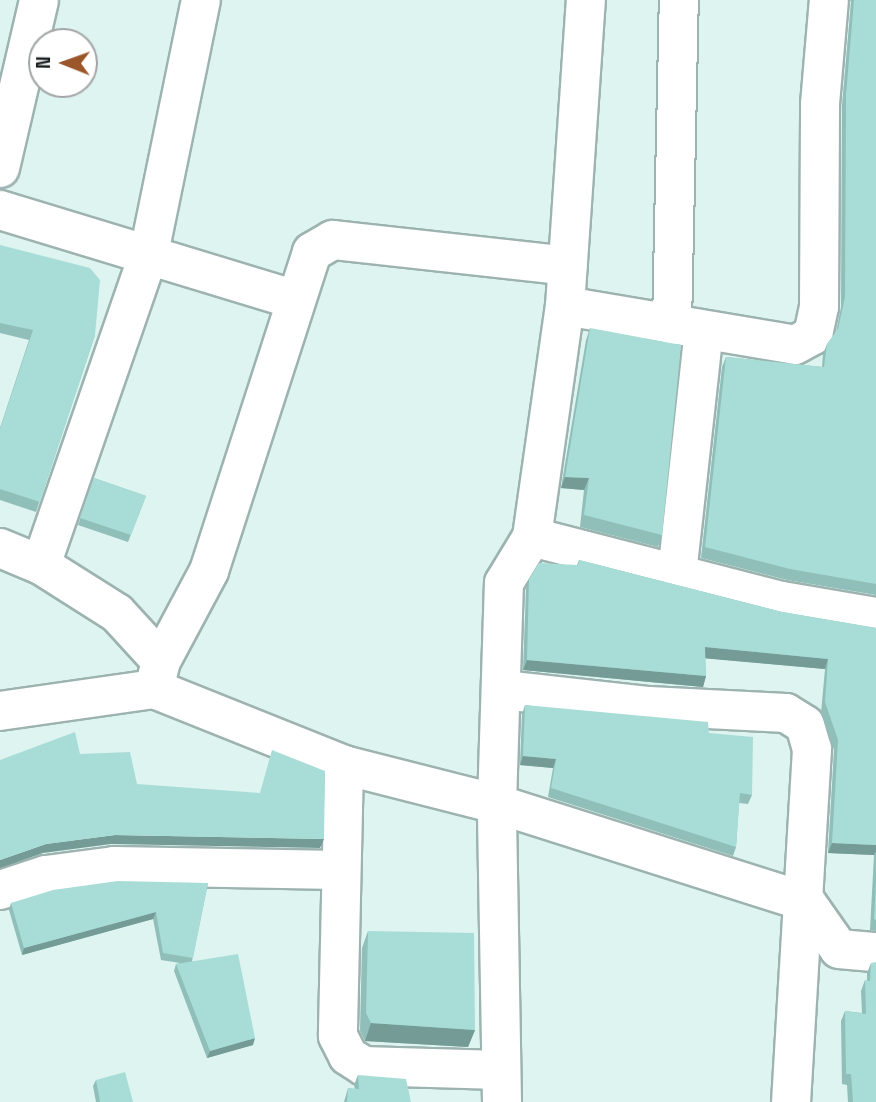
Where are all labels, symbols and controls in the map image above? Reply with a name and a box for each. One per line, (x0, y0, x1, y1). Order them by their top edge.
north arrow (28, 28, 98, 98)
text: N (31, 56, 56, 69)

